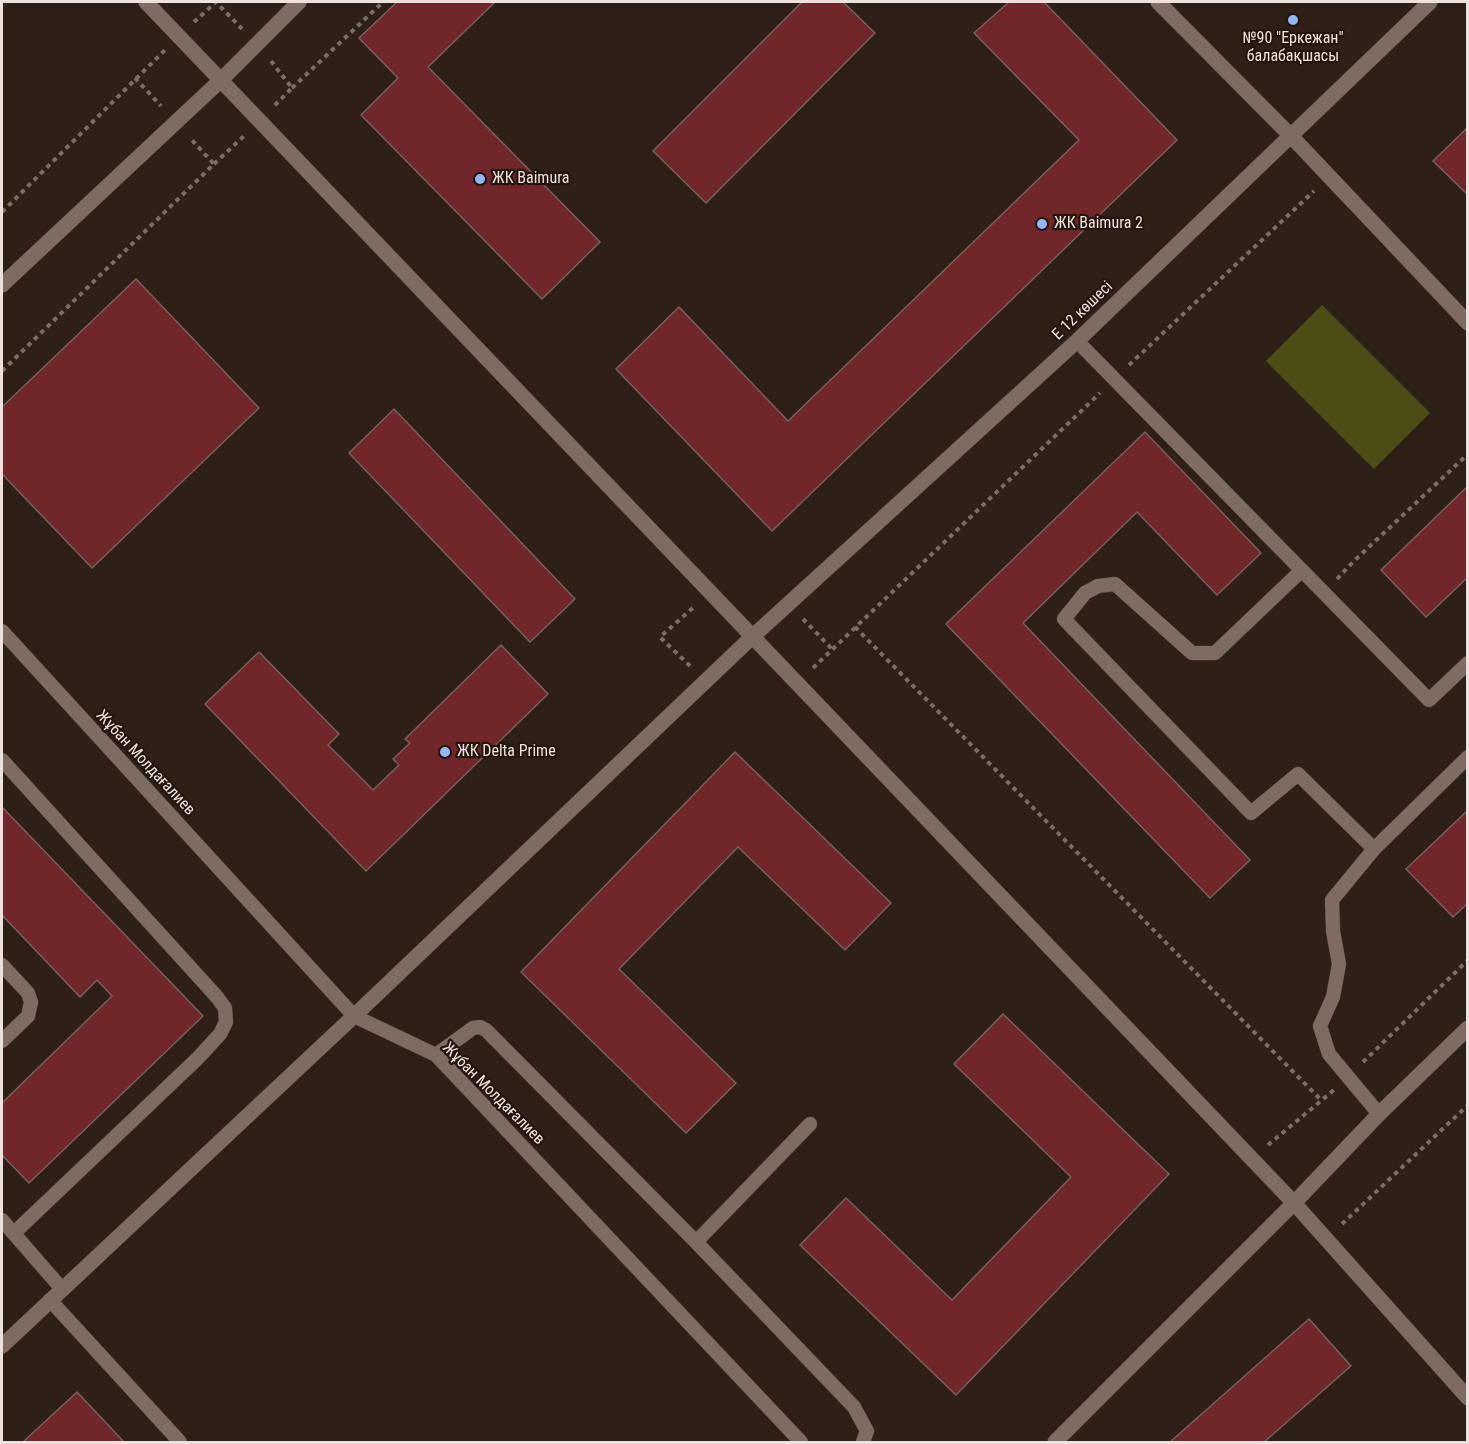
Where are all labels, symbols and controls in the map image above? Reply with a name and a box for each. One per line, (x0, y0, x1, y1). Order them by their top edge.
marker: №90 "Еркежан" балабақшасы (1286, 13, 1300, 27)
place label: №90 "Еркежан" балабақшасы (1242, 29, 1344, 67)
place label: ЖК Baimura (492, 169, 569, 189)
marker: ЖК Baimura (473, 172, 487, 186)
place label: ЖК Baimura 2 (1054, 214, 1143, 234)
marker: ЖК Baimura 2 (1035, 217, 1049, 231)
street label: Е 12 көшесі (1049, 278, 1117, 344)
street label: Жұбан Молдағалиев (91, 706, 199, 820)
place label: ЖК Delta Prime (457, 742, 556, 762)
marker: ЖК Delta Prime (438, 745, 452, 759)
street label: Жұбан Молдағалиев (438, 1039, 548, 1149)

